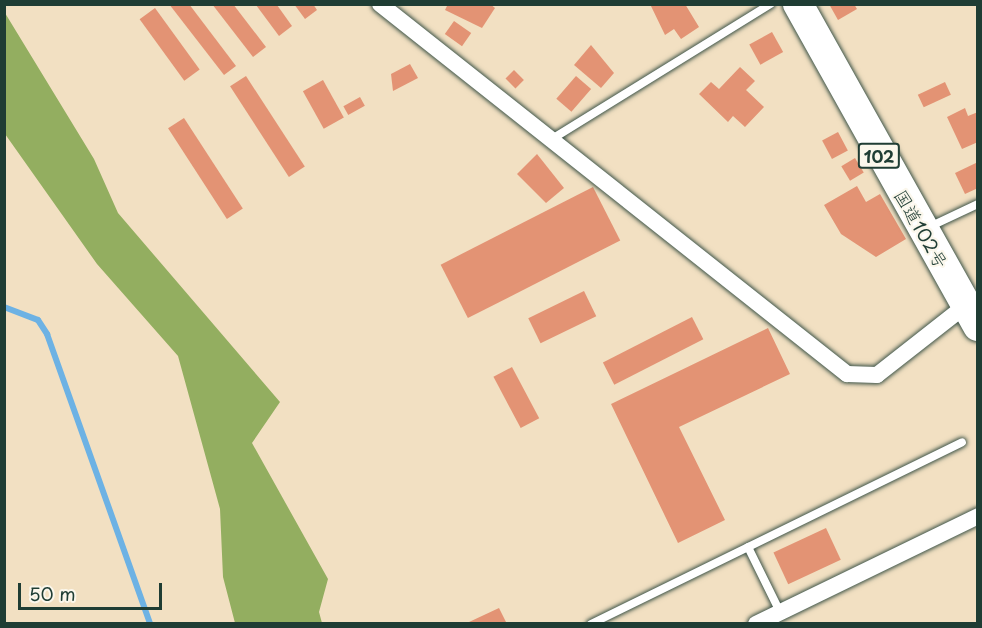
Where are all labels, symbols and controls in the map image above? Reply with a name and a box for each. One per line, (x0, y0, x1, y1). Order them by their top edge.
road number: 102 (856, 143, 902, 169)
street label: 国道102号 (890, 186, 952, 272)
scale bar (21, 571, 165, 609)
text: 50 m (29, 580, 76, 607)

